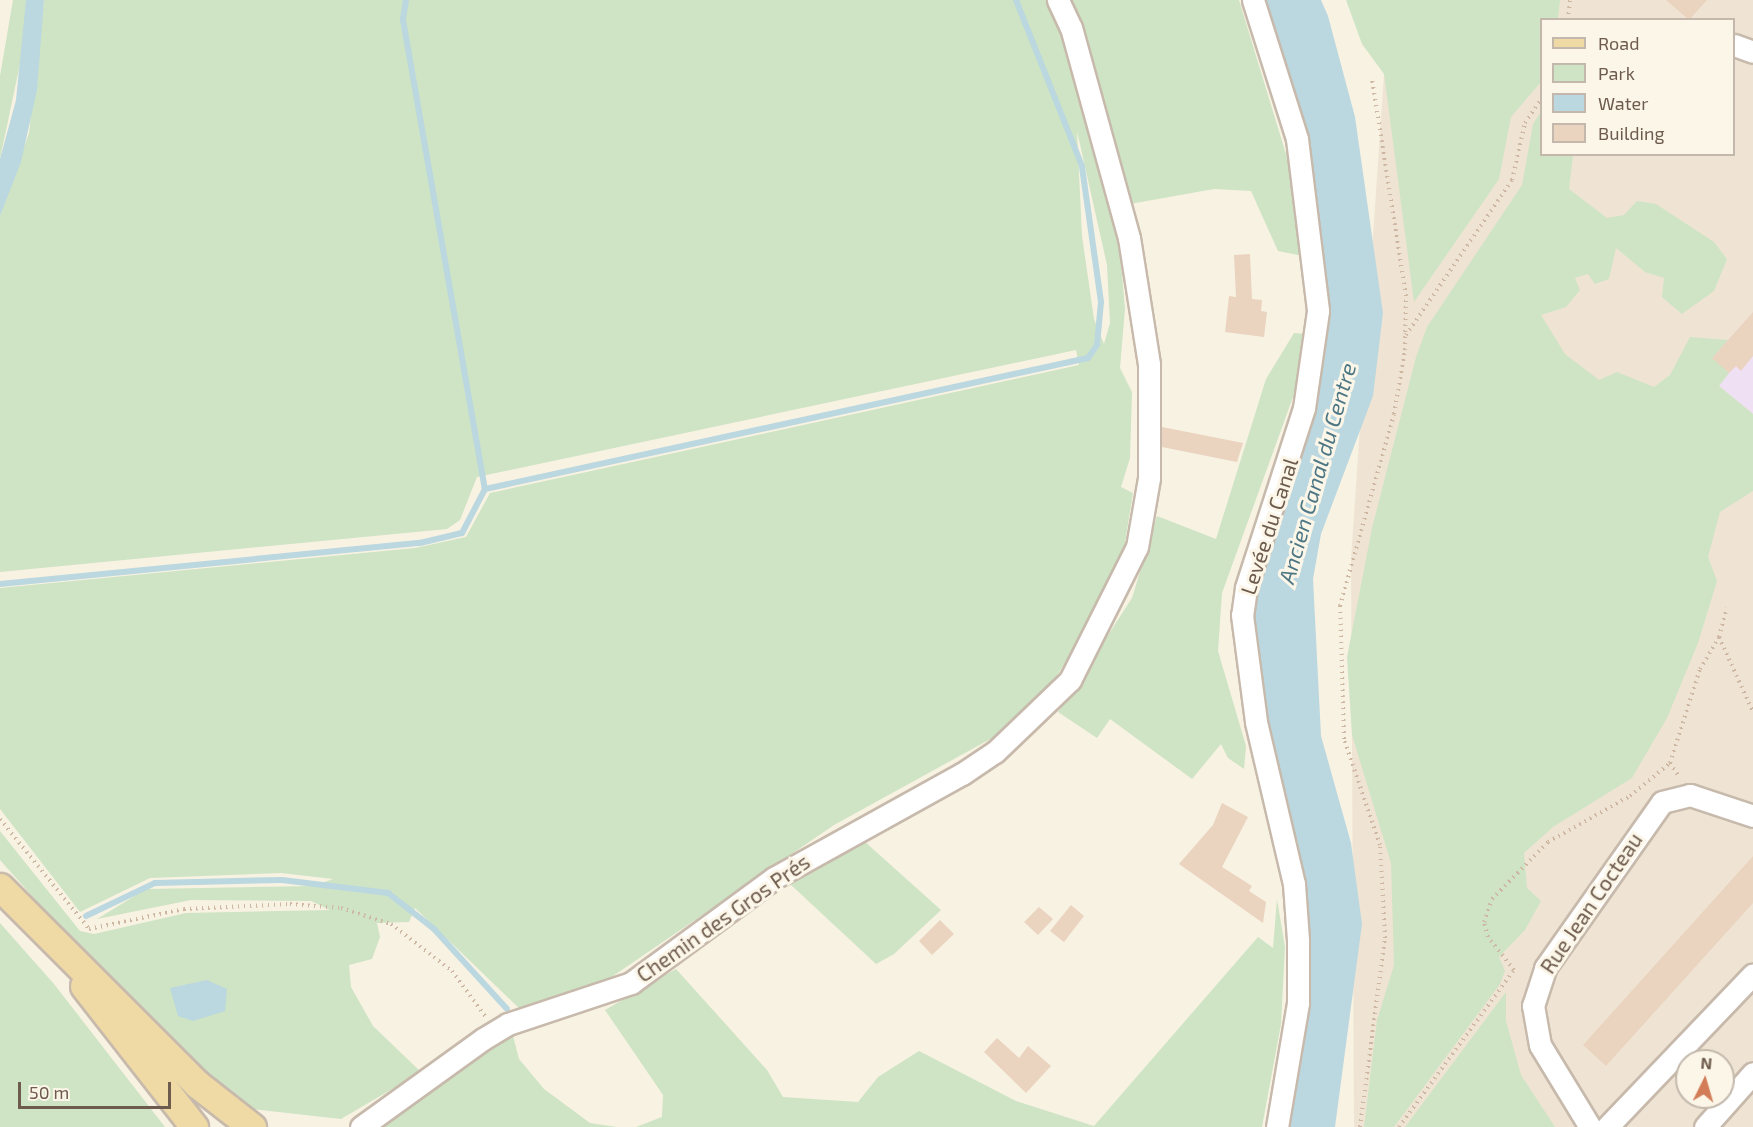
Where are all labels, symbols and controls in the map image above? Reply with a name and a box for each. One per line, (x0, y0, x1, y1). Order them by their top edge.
legend (1540, 18, 1735, 156)
text: Road (1598, 32, 1639, 54)
text: Park (1598, 62, 1635, 84)
text: Water (1598, 92, 1648, 114)
text: Building (1598, 122, 1665, 144)
water label: Ancien Canal du Centre (1273, 359, 1361, 587)
street label: Levée du Canal (1235, 454, 1303, 598)
street label: Rue Jean Cocteau (1535, 828, 1647, 978)
street label: Chemin des Gros Prés (632, 849, 814, 987)
north arrow (1675, 1049, 1735, 1109)
text: N (1700, 1053, 1713, 1073)
scale bar (21, 1070, 174, 1108)
text: 50 m (29, 1081, 69, 1103)

